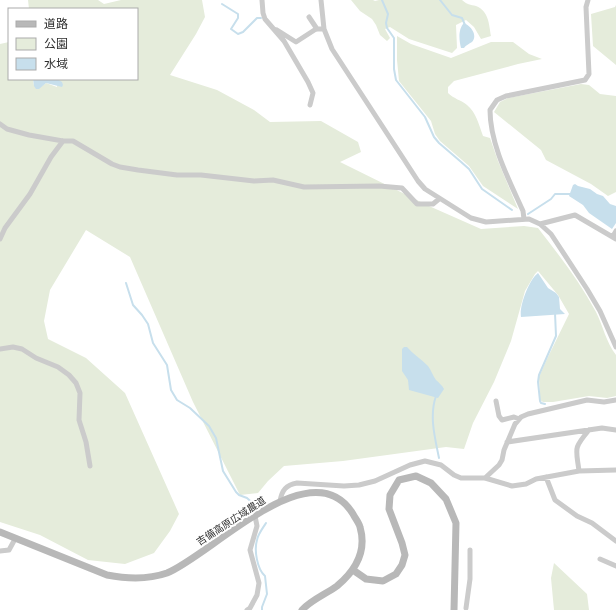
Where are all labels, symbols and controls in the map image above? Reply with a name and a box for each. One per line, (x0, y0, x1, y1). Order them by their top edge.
legend (8, 8, 138, 80)
text: 道路 (44, 17, 68, 31)
text: 公園 (44, 37, 68, 51)
text: 水域 (44, 57, 68, 71)
street label: 吉備高原広域農道 (194, 494, 268, 548)

